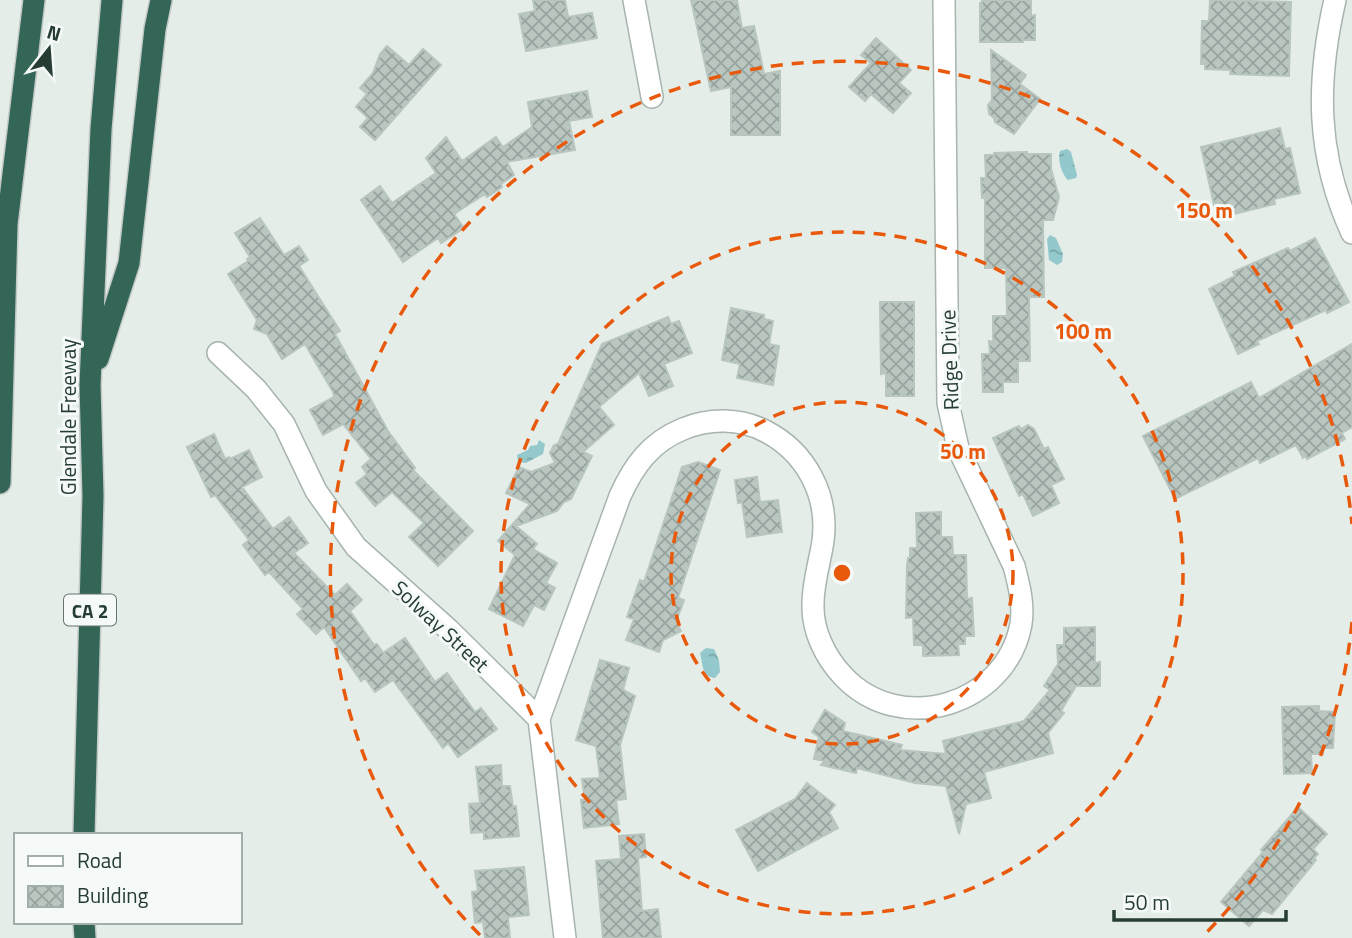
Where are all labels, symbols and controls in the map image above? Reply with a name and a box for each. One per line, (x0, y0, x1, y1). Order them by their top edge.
north arrow (14, 14, 84, 84)
text: N (44, 16, 65, 48)
text: 150 m (1175, 194, 1233, 226)
street label: Ridge Drive (931, 309, 967, 411)
text: 100 m (1054, 315, 1112, 347)
street label: Glendale Freeway (52, 339, 84, 495)
text: 50 m (940, 435, 986, 467)
centre of rings (830, 561, 854, 585)
street label: Solway Street (385, 573, 497, 680)
road number: CA 2 (64, 594, 116, 625)
legend (14, 833, 242, 924)
text: Road (77, 844, 122, 876)
scale bar (1114, 878, 1286, 922)
text: Building (77, 879, 149, 911)
text: 50 m (1124, 886, 1170, 918)

